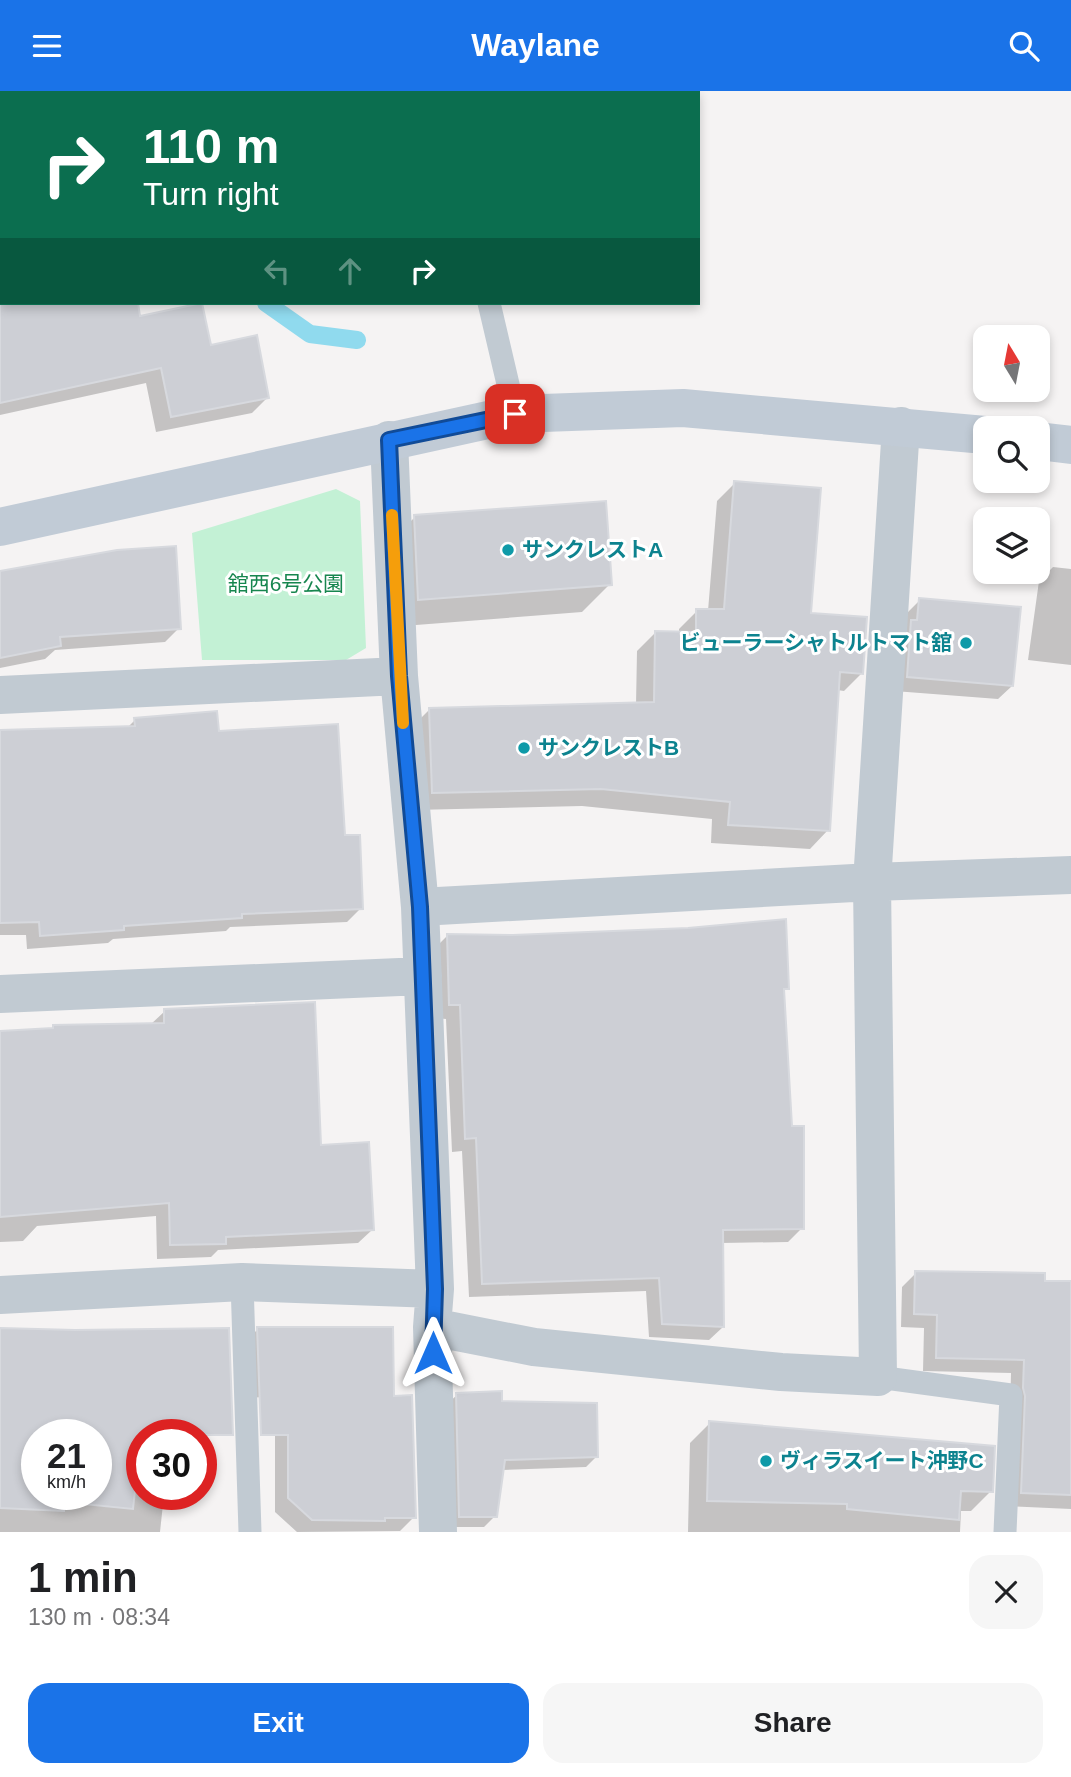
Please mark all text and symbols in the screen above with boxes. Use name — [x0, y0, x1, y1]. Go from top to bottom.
icon: menu — [28, 27, 66, 65]
text: Waylane — [471, 27, 600, 63]
icon: search — [1005, 27, 1043, 65]
icon: right — [28, 119, 119, 210]
text: 110 m — [143, 119, 279, 173]
text: Turn right — [143, 176, 279, 212]
icon: left — [258, 252, 296, 290]
icon: ahead — [331, 252, 369, 290]
icon: right — [404, 252, 442, 290]
north arrow — [973, 325, 1050, 403]
map controls — [973, 325, 1050, 584]
pin — [485, 384, 545, 444]
icon: arrive — [496, 395, 534, 433]
button: search — [973, 416, 1050, 493]
button: layers — [973, 507, 1050, 584]
place label: サンクレストA — [522, 538, 663, 561]
marker: サンクレストA — [500, 542, 516, 558]
park label: 舘西6号公園 — [228, 572, 344, 595]
place label: ビューラーシャトルトマト舘 — [679, 631, 952, 654]
marker: ビューラーシャトルトマト舘 — [958, 635, 974, 651]
place label: サンクレストB — [538, 736, 679, 759]
marker: サンクレストB — [516, 740, 532, 756]
position arrow — [396, 1316, 470, 1390]
speed limit sign: 30 — [126, 1419, 217, 1510]
text: 21 — [47, 1436, 86, 1475]
place label: ヴィラスイート沖野C — [780, 1449, 984, 1472]
marker: ヴィラスイート沖野C — [758, 1453, 774, 1469]
text: km/h — [47, 1472, 86, 1492]
text: 1 min — [28, 1554, 138, 1601]
button: close — [969, 1555, 1043, 1629]
text: 130 m · 08:34 — [28, 1604, 170, 1630]
button: Exit — [28, 1683, 529, 1763]
button: Share — [543, 1683, 1043, 1763]

